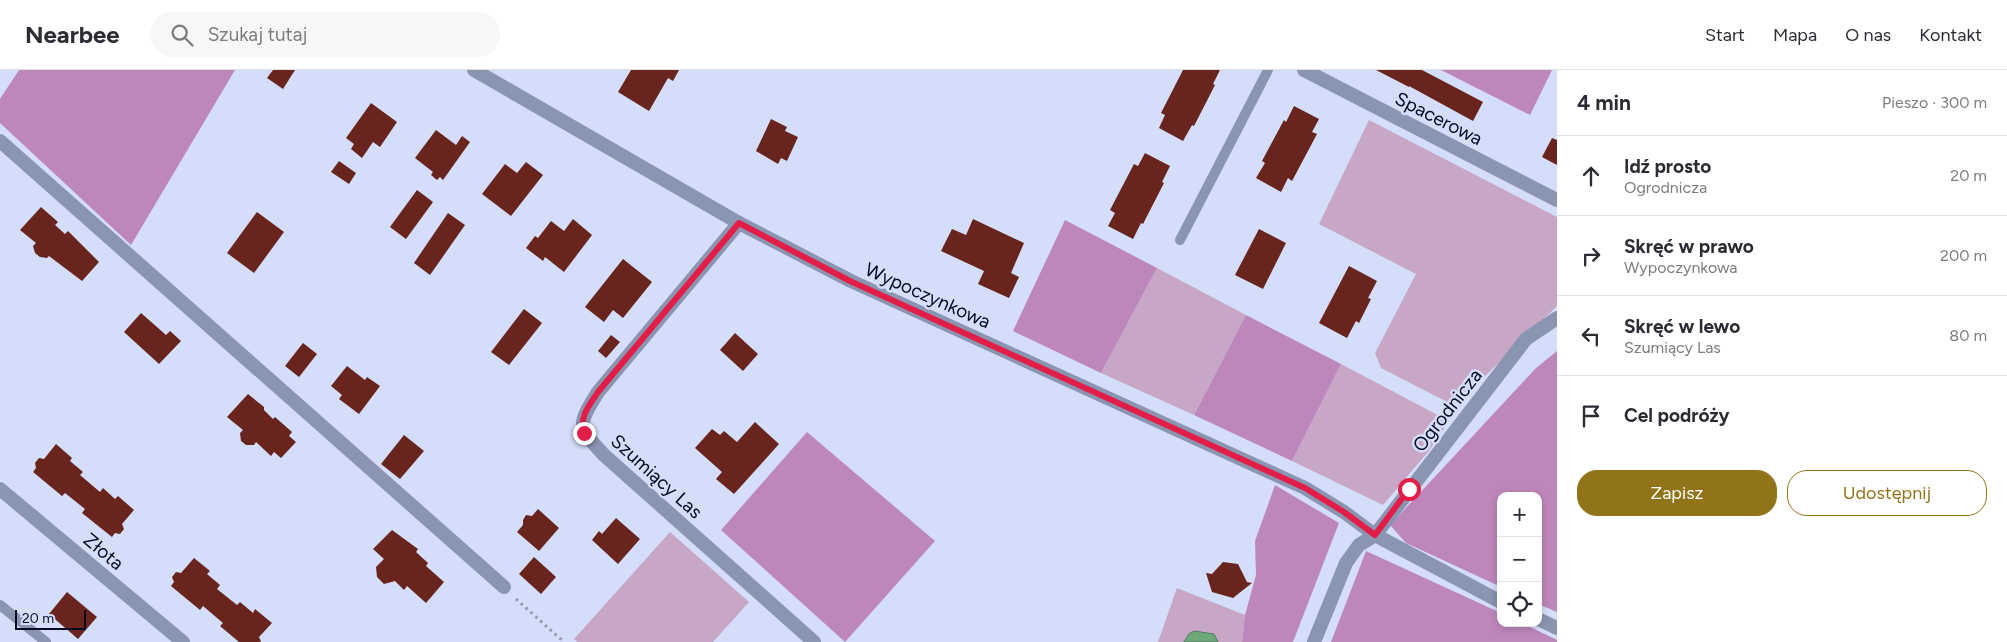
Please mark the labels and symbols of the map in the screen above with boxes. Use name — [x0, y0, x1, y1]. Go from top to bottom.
street label: Spacerowa — [1391, 87, 1486, 150]
street label: Wypoczynkowa — [862, 258, 994, 333]
street label: Ogrodnicza — [1408, 364, 1487, 456]
route end — [573, 422, 596, 445]
street label: Szumiący Las — [606, 429, 707, 523]
route start — [1398, 478, 1421, 501]
street label: Złota — [79, 528, 128, 575]
scale bar — [15, 607, 86, 630]

